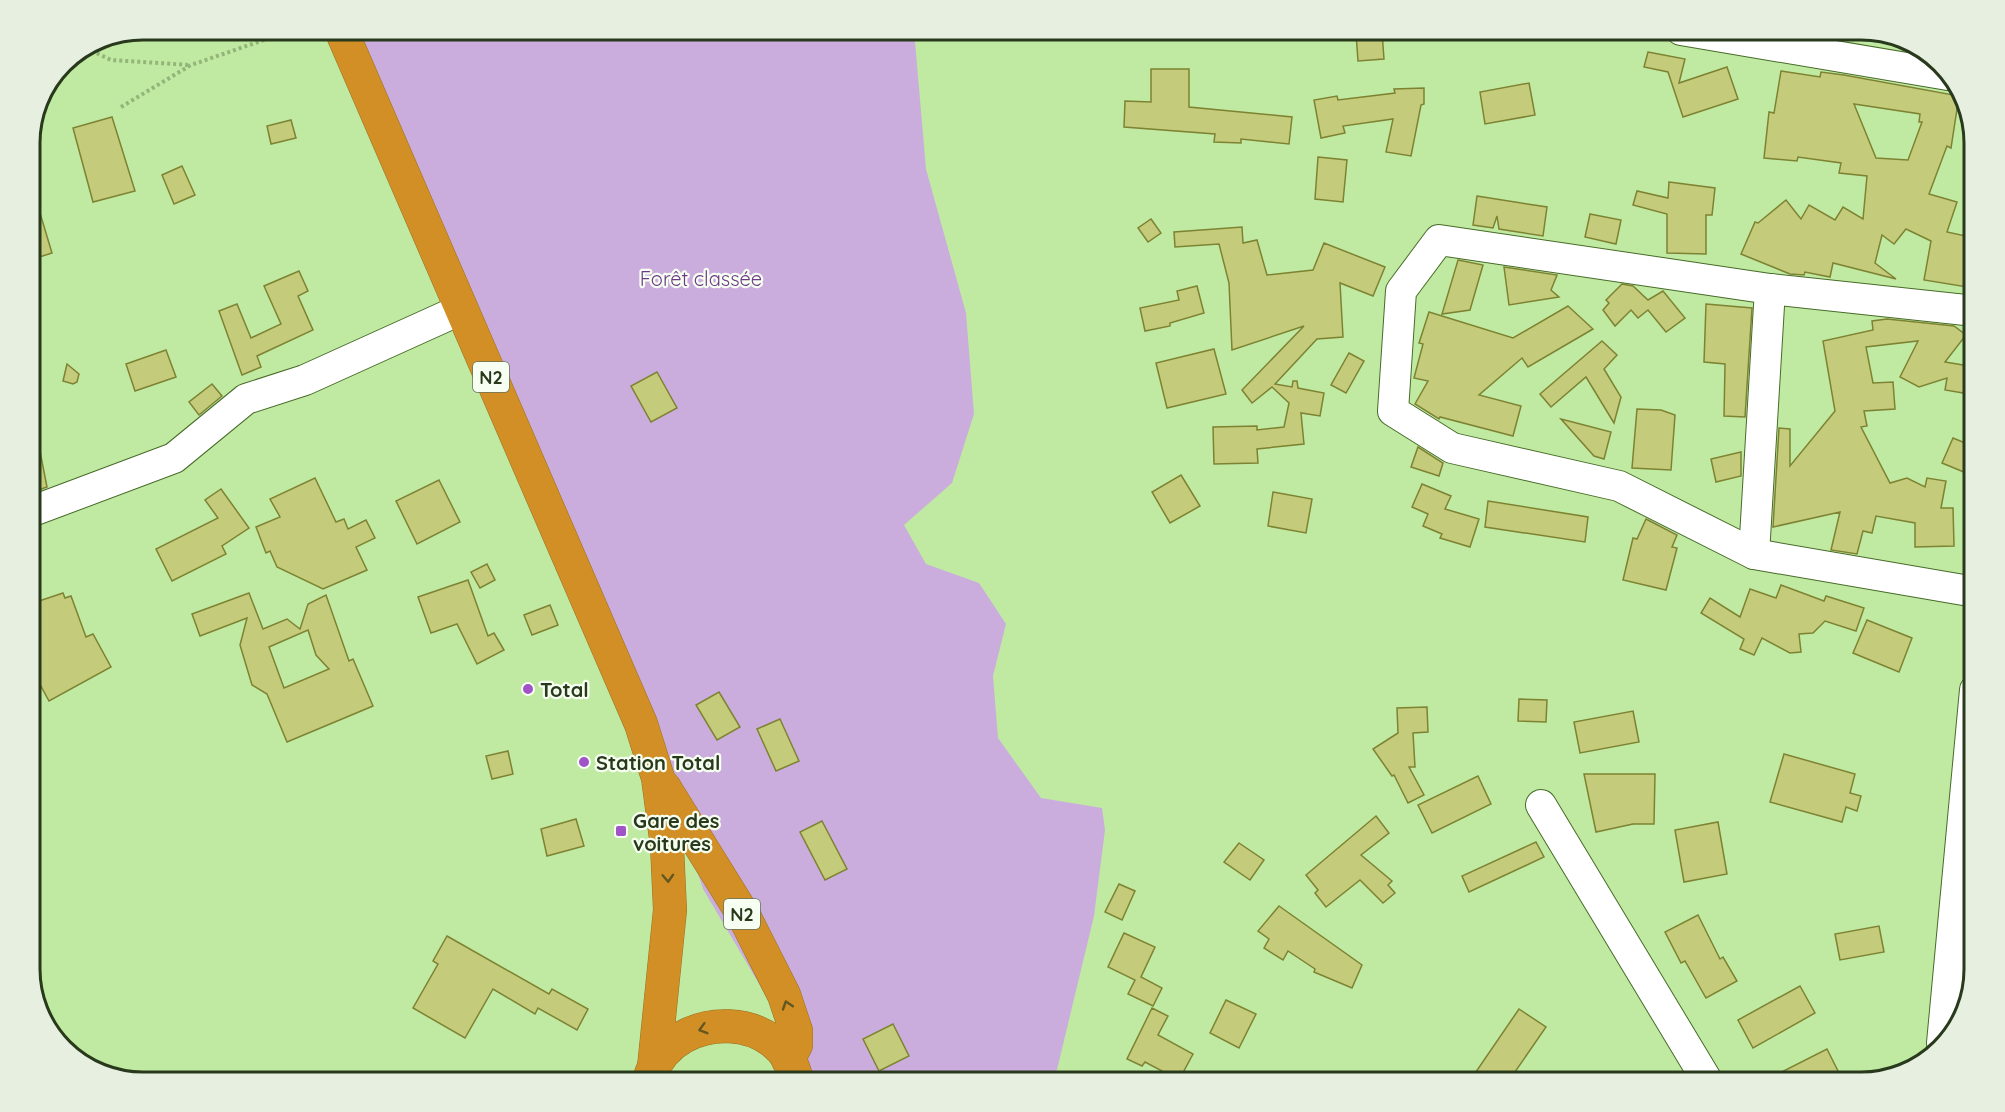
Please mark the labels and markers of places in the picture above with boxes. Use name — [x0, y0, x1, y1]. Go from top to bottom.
place label: Total — [540, 677, 589, 702]
marker: Total — [521, 682, 535, 696]
place label: Station Total — [596, 750, 720, 775]
marker: Station Total — [577, 755, 591, 769]
place label: Gare des voitures — [633, 808, 719, 856]
marker: Gare des voitures — [614, 824, 628, 838]

